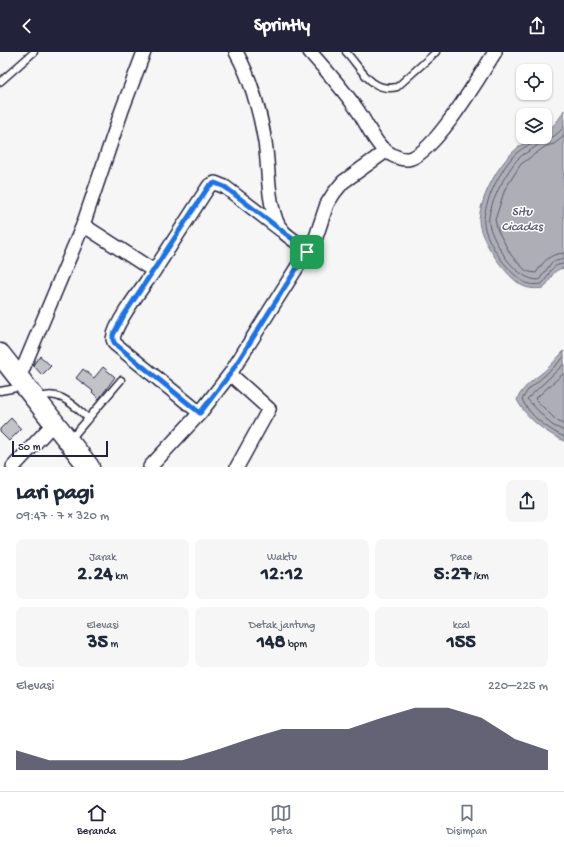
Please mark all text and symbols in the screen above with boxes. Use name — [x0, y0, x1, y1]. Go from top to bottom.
icon: back — [16, 15, 38, 37]
icon: share — [526, 15, 548, 37]
text: Sprintly — [254, 16, 310, 37]
map controls — [516, 64, 552, 144]
button: locate — [516, 64, 552, 100]
button: layers — [516, 108, 552, 144]
water label: Situ Cicadas — [501, 205, 544, 235]
pin — [290, 235, 324, 269]
icon: arrive — [296, 241, 318, 263]
scale bar — [12, 439, 108, 458]
text: 50 m — [18, 442, 40, 454]
button: share — [506, 480, 548, 522]
text: Lari pagi — [16, 481, 94, 507]
text: 09:47 · 7 × 320 m — [16, 509, 109, 524]
text: Jarak — [89, 552, 116, 564]
text: Waktu — [267, 552, 297, 564]
text: Pace — [451, 552, 472, 564]
text: 2.24 — [77, 564, 113, 587]
text: 12:12 — [261, 564, 303, 587]
text: 5:27 — [434, 564, 471, 587]
text: km — [113, 571, 128, 583]
text: /km — [471, 571, 489, 583]
text: Elevasi — [86, 620, 119, 632]
text: Detak jantung — [249, 620, 315, 632]
text: kcal — [453, 620, 470, 632]
text: 35 — [87, 632, 108, 655]
text: 148 — [257, 632, 285, 655]
text: 155 — [447, 632, 476, 655]
text: m — [108, 639, 118, 651]
text: bpm — [285, 639, 307, 651]
text: Elevasi — [16, 679, 54, 694]
text: 220–225 m — [488, 679, 548, 694]
tab: Beranda — [77, 802, 116, 838]
tab: Peta — [270, 802, 292, 838]
tab: Disimpan — [446, 802, 487, 838]

